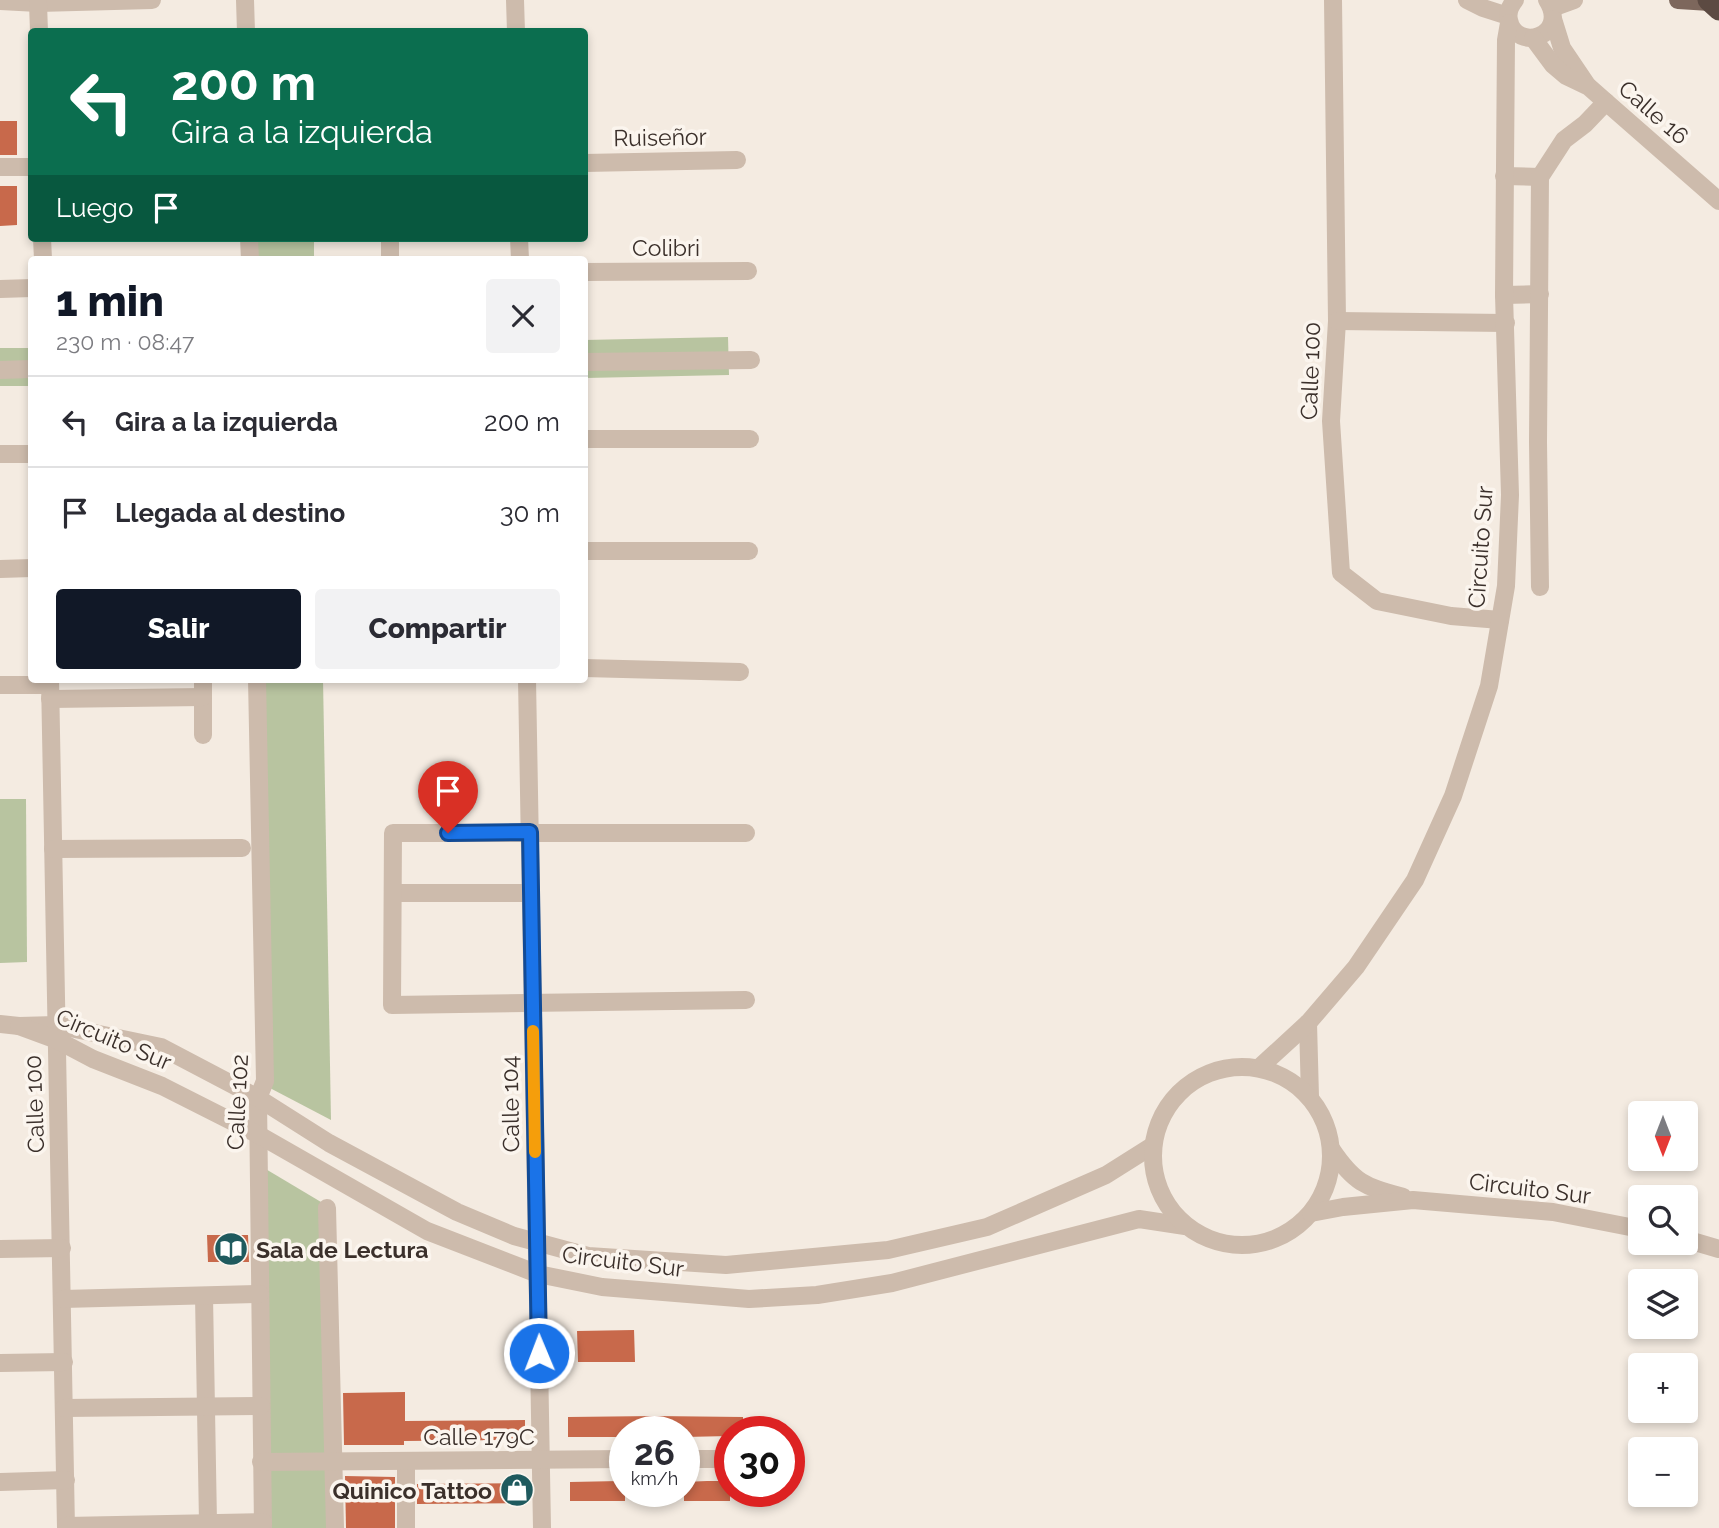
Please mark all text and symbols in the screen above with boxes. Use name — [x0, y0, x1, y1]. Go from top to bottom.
text: 200 m — [171, 54, 316, 111]
icon: left — [56, 56, 147, 147]
street label: Calle 16 — [1613, 74, 1695, 150]
text: Gira a la izquierda — [171, 113, 433, 150]
street label: Ruiseñor — [613, 123, 707, 151]
icon: arrive — [147, 189, 185, 227]
text: Luego — [56, 193, 133, 223]
street label: Colibri — [632, 234, 700, 261]
text: 1 min — [56, 277, 164, 326]
button: close — [486, 279, 560, 353]
street label: Calle 100 — [1295, 321, 1325, 421]
text: 230 m · 08:47 — [56, 328, 194, 355]
icon: left — [56, 403, 94, 441]
text: Gira a la izquierda — [115, 407, 338, 437]
text: 200 m — [484, 407, 560, 437]
street label: Circuito Sur — [1462, 485, 1498, 609]
icon: arrive — [56, 494, 94, 532]
text: Llegada al destino — [115, 498, 345, 528]
text: 30 m — [500, 498, 560, 528]
button: Salir — [56, 589, 301, 669]
button: Compartir — [315, 589, 560, 669]
pin — [418, 761, 478, 833]
icon: arrive — [429, 772, 467, 810]
street label: Circuito Sur — [52, 1003, 176, 1075]
street label: Calle 102 — [221, 1053, 253, 1151]
street label: Calle 100 — [19, 1054, 49, 1154]
street label: Calle 104 — [496, 1055, 524, 1153]
north arrow — [1628, 1101, 1698, 1171]
map controls — [1628, 1101, 1698, 1507]
street label: Circuito Sur — [1468, 1167, 1592, 1209]
button: search — [1628, 1185, 1698, 1255]
library icon: Sala de Lectura — [212, 1230, 250, 1268]
place label: Sala de Lectura — [256, 1236, 429, 1263]
street label: Circuito Sur — [561, 1240, 685, 1282]
button: layers — [1628, 1269, 1698, 1339]
position arrow — [502, 1316, 576, 1390]
button: + — [1628, 1353, 1698, 1423]
speed limit sign: 30 — [714, 1416, 805, 1507]
street label: Calle 179C — [423, 1423, 535, 1450]
text: 26 — [634, 1432, 675, 1473]
button: − — [1628, 1437, 1698, 1507]
text: km/h — [631, 1468, 678, 1489]
shop icon: Quinico Tattoo — [498, 1471, 536, 1509]
place label: Quinico Tattoo — [332, 1477, 492, 1504]

